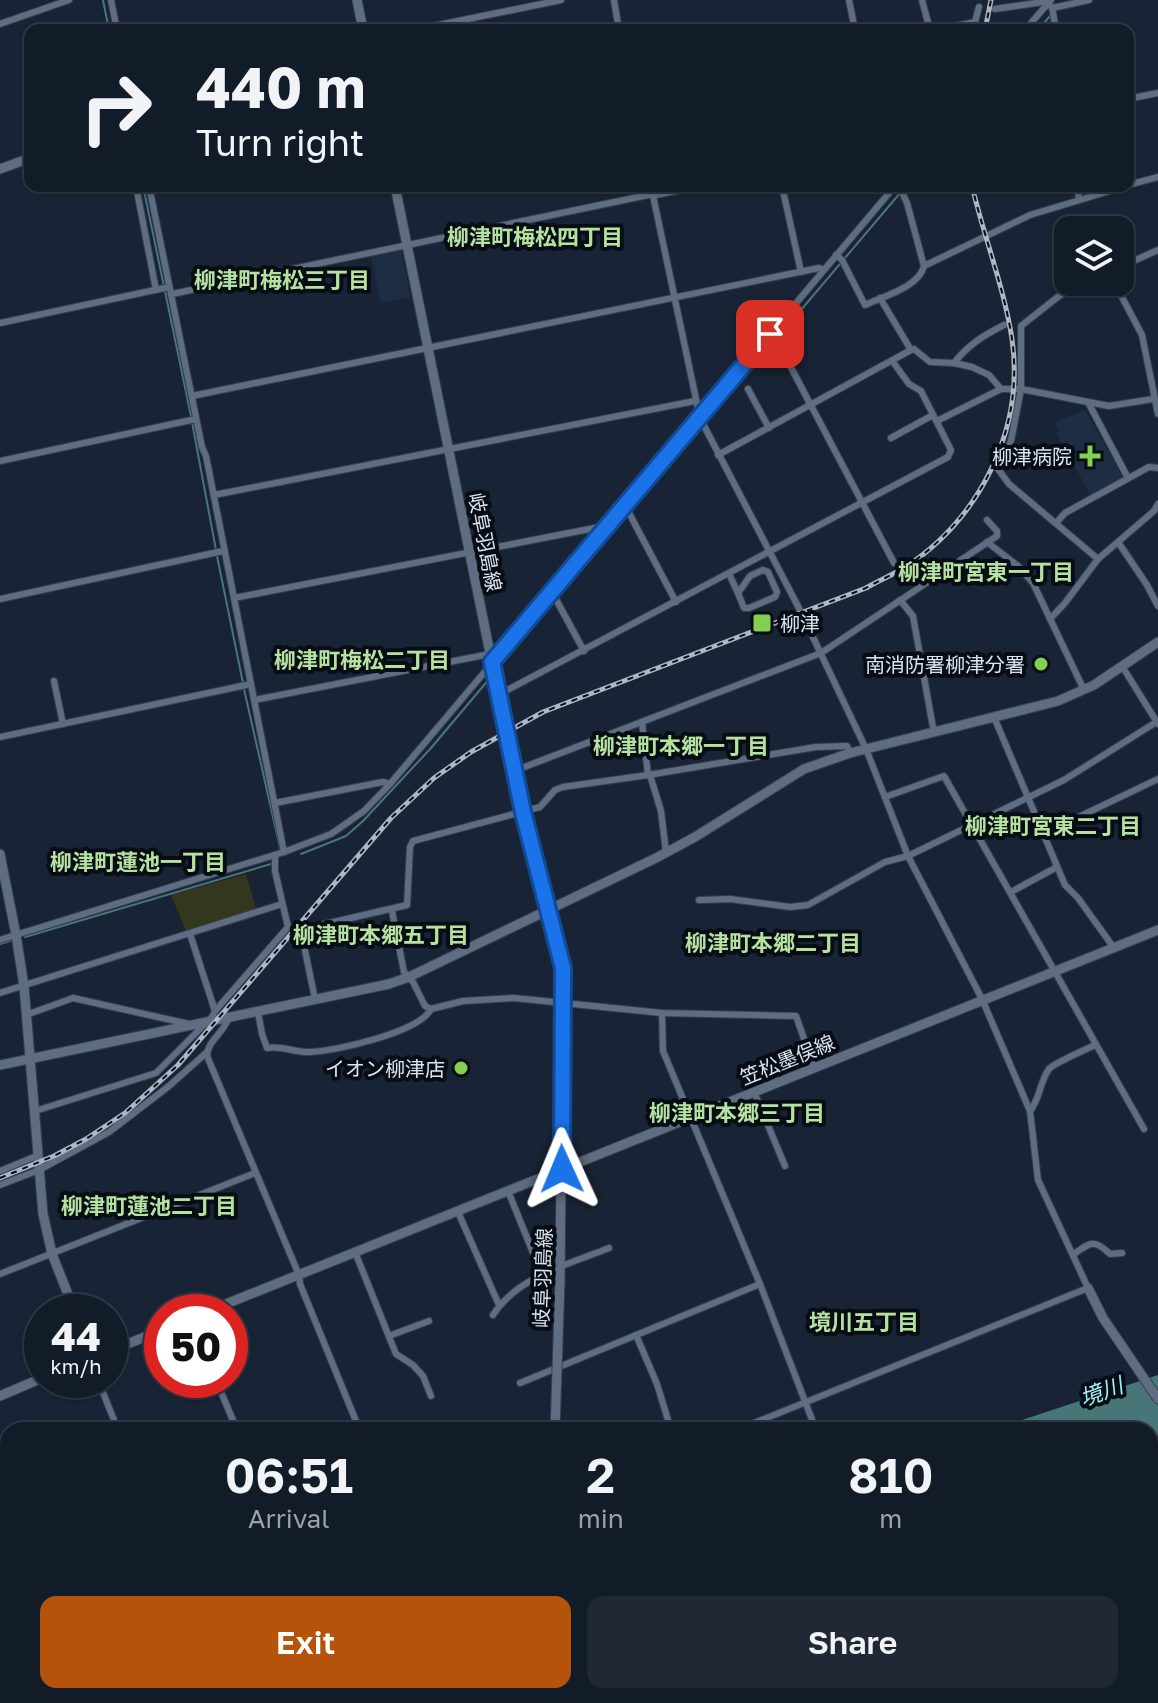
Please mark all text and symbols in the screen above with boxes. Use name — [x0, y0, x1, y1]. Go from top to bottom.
text: 440 m — [196, 53, 365, 120]
icon: right — [64, 56, 168, 160]
text: Turn right — [196, 121, 364, 164]
map controls — [1054, 216, 1134, 296]
button: layers — [1054, 216, 1134, 296]
district label: 柳津町梅松四丁目 — [447, 223, 623, 250]
district label: 柳津町梅松三丁目 — [194, 266, 370, 293]
pin — [736, 300, 804, 368]
icon: arrive — [748, 312, 792, 356]
place label: 柳津病院 — [992, 444, 1072, 468]
marker: 柳津病院 — [1079, 445, 1101, 467]
street label: 岐阜羽島線 — [465, 491, 507, 593]
district label: 柳津町宮東一丁目 — [898, 558, 1074, 585]
place label: 柳津 — [780, 611, 820, 635]
marker: 柳津 — [751, 612, 773, 634]
district label: 柳津町梅松二丁目 — [274, 646, 450, 673]
place label: 南消防署柳津分署 — [865, 652, 1025, 676]
marker: 南消防署柳津分署 — [1032, 655, 1050, 673]
district label: 柳津町本郷一丁目 — [593, 732, 769, 759]
district label: 柳津町宮東二丁目 — [965, 812, 1141, 839]
district label: 柳津町蓮池一丁目 — [50, 848, 226, 875]
district label: 柳津町本郷五丁目 — [293, 921, 469, 948]
district label: 柳津町本郷二丁目 — [685, 929, 861, 956]
street label: 笠松墨俣線 — [736, 1029, 838, 1089]
place label: イオン柳津店 — [325, 1056, 445, 1080]
marker: イオン柳津店 — [452, 1059, 470, 1077]
district label: 柳津町本郷三丁目 — [649, 1099, 825, 1126]
position arrow — [520, 1127, 604, 1211]
district label: 柳津町蓮池二丁目 — [61, 1192, 237, 1219]
street label: 岐阜羽島線 — [528, 1228, 556, 1328]
speed limit sign: 50 — [144, 1294, 248, 1398]
district label: 境川五丁目 — [809, 1308, 919, 1335]
text: 44 — [51, 1312, 101, 1360]
text: km/h — [51, 1354, 101, 1378]
water label: 境川 — [1076, 1370, 1128, 1411]
text: 06:51 — [225, 1446, 353, 1504]
text: 2 — [586, 1446, 615, 1504]
text: 810 — [848, 1446, 933, 1504]
text: Arrival — [248, 1503, 330, 1534]
text: min — [578, 1503, 624, 1534]
text: m — [879, 1503, 902, 1534]
button: Exit — [40, 1596, 571, 1688]
button: Share — [587, 1596, 1118, 1688]

